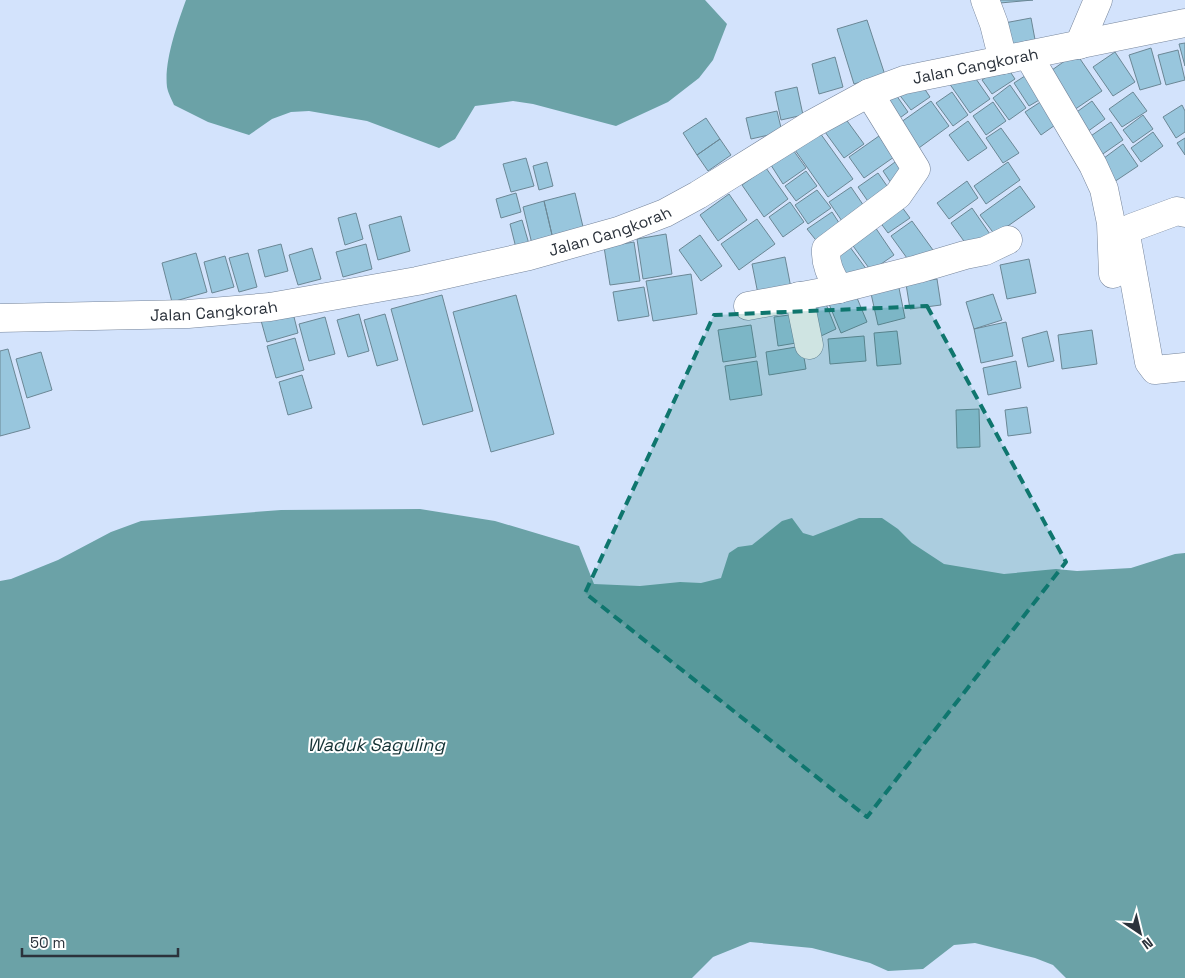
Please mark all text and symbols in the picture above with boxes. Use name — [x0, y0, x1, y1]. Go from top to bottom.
street label: Jalan Cangkorah — [911, 43, 1040, 89]
street label: Jalan Cangkorah — [546, 201, 675, 261]
street label: Jalan Cangkorah — [150, 295, 279, 325]
water label: Waduk Saguling — [307, 733, 446, 756]
north arrow — [1115, 908, 1165, 958]
scale bar — [22, 926, 179, 958]
text: 50 m — [30, 933, 65, 952]
text: N — [1138, 934, 1156, 954]

